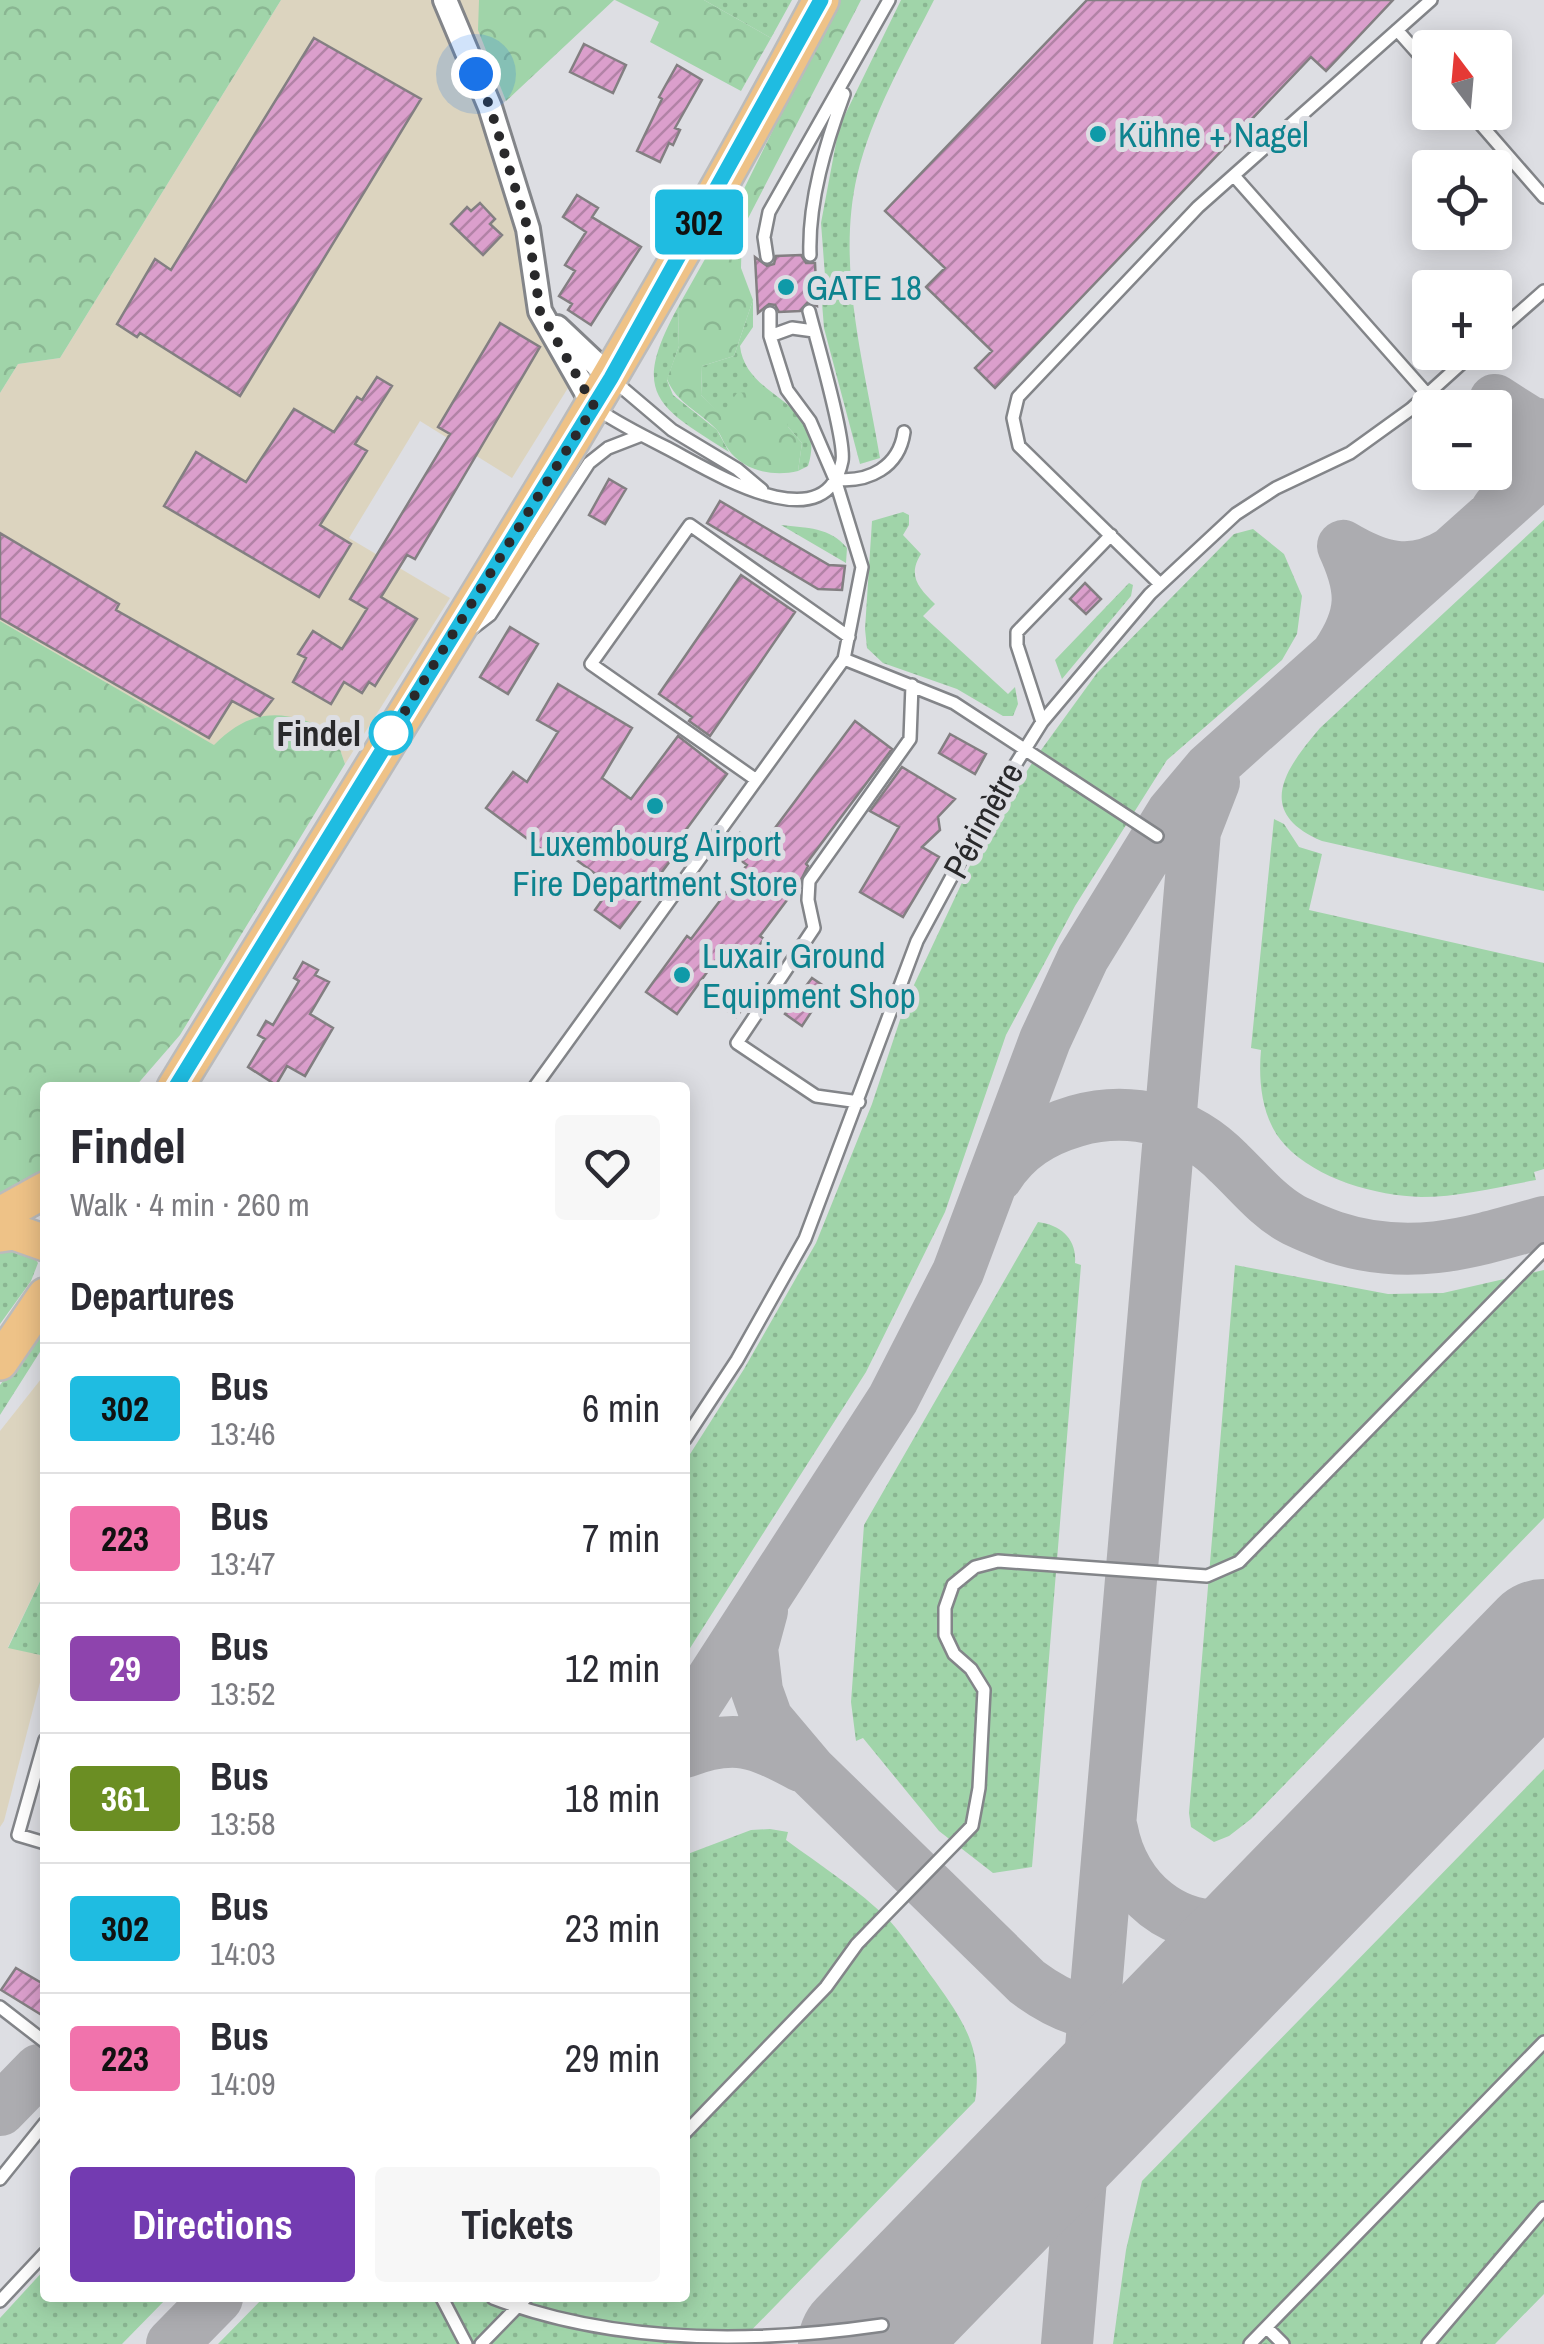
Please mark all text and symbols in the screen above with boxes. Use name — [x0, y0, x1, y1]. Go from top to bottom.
north arrow — [1412, 30, 1512, 130]
map controls — [1412, 30, 1512, 490]
your location — [451, 49, 501, 99]
place label: Kühne + Nagel — [1118, 111, 1309, 158]
marker: Kühne + Nagel — [1087, 123, 1109, 145]
button: locate — [1412, 150, 1512, 250]
line badge: 302 — [642, 190, 756, 254]
text: 302 — [675, 199, 723, 246]
place label: GATE 18 — [806, 264, 922, 311]
button: + — [1412, 270, 1512, 370]
marker: GATE 18 — [775, 276, 797, 298]
button: − — [1412, 390, 1512, 490]
place label: Findel — [276, 710, 361, 757]
marker: Findel — [370, 712, 412, 754]
street label: Périmètre — [932, 753, 1034, 887]
marker: Luxembourg Airport Fire Department Store — [644, 795, 666, 817]
place label: Luxembourg Airport Fire Department Store — [512, 820, 798, 907]
place label: Luxair Ground Equipment Shop — [702, 932, 916, 1019]
marker: Luxair Ground Equipment Shop — [671, 964, 693, 986]
text: Findel — [70, 1113, 186, 1178]
button: heart — [555, 1115, 660, 1220]
text: Walk · 4 min · 260 m — [70, 1183, 310, 1226]
text: Departures — [70, 1271, 235, 1322]
text: Bus — [210, 1361, 269, 1412]
text: 6 min — [582, 1383, 660, 1434]
text: 302 — [101, 1385, 149, 1432]
text: 13:46 — [210, 1412, 276, 1455]
text: Bus — [210, 1491, 269, 1542]
text: 7 min — [582, 1513, 660, 1564]
text: 223 — [101, 1515, 149, 1562]
text: 13:47 — [210, 1542, 276, 1585]
text: Bus — [210, 1621, 269, 1672]
text: 12 min — [565, 1643, 660, 1694]
text: 29 — [109, 1645, 141, 1692]
text: 13:52 — [210, 1672, 276, 1715]
text: Bus — [210, 1751, 269, 1802]
text: 18 min — [565, 1773, 660, 1824]
text: 361 — [101, 1775, 149, 1822]
text: 13:58 — [210, 1802, 276, 1845]
text: Bus — [210, 1881, 269, 1932]
text: 23 min — [565, 1903, 660, 1954]
text: 302 — [101, 1905, 149, 1952]
text: 14:03 — [210, 1932, 276, 1975]
text: Bus — [210, 2011, 269, 2062]
text: 29 min — [565, 2033, 660, 2084]
text: 223 — [101, 2035, 149, 2082]
text: 14:09 — [210, 2062, 276, 2105]
button: Directions — [70, 2167, 355, 2282]
button: Tickets — [375, 2167, 660, 2282]

